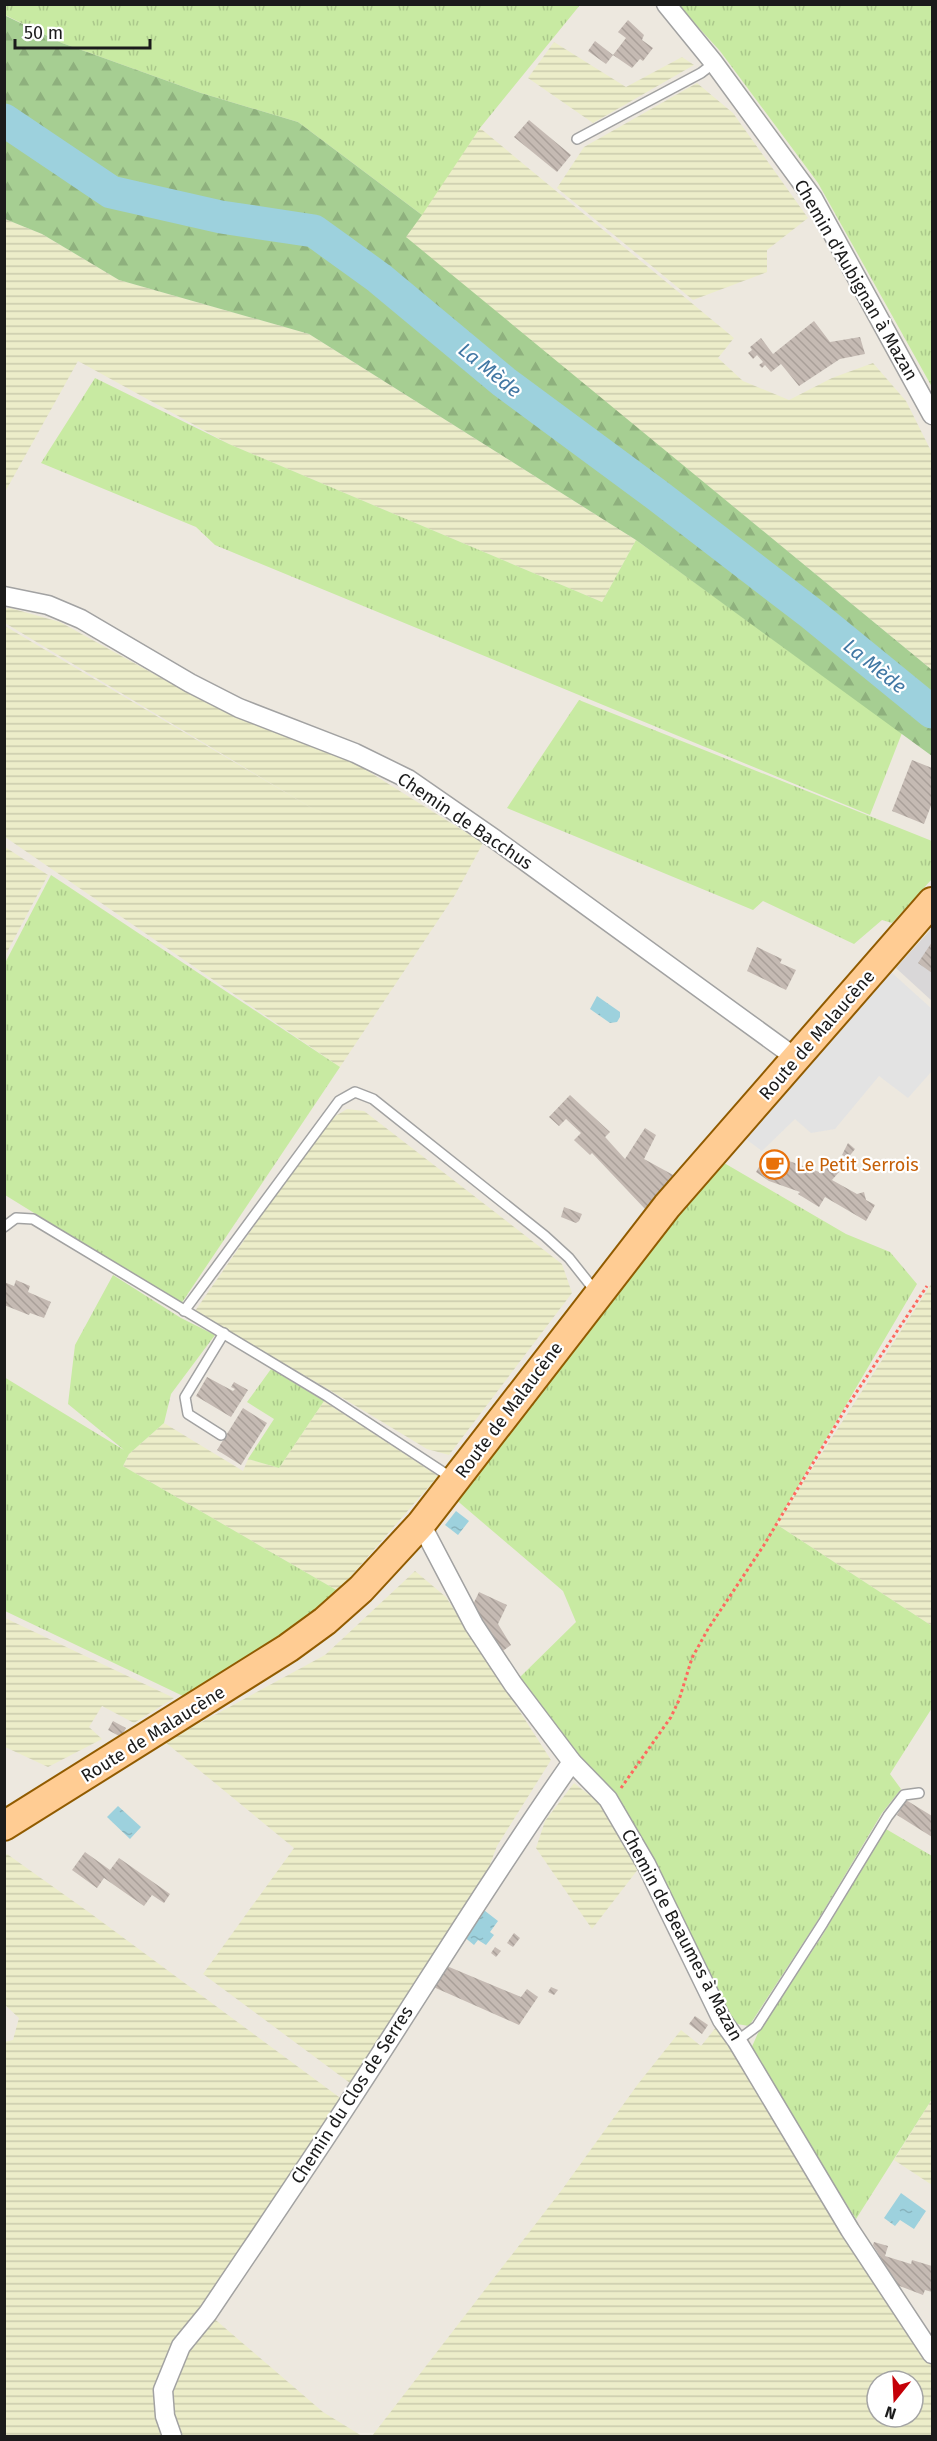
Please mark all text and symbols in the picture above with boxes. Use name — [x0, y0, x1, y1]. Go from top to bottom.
scale bar — [15, 12, 150, 50]
text: 50 m — [24, 22, 63, 44]
street label: Chemin d'Aubignan à Mazan — [789, 176, 923, 384]
water label: La Mède — [454, 337, 526, 403]
water label: La Mède — [839, 633, 911, 699]
street label: Chemin de Bacchus — [393, 768, 537, 874]
street label: Route de Malaucène — [754, 965, 880, 1105]
cafe icon: Le Petit Serrois — [759, 1149, 791, 1181]
place label: Le Petit Serrois — [796, 1154, 919, 1176]
street label: Route de Malaucène — [450, 1337, 568, 1483]
street label: Route de Malaucène — [77, 1681, 229, 1787]
street label: Chemin de Beaumes à Mazan — [617, 1825, 747, 2045]
street label: Chemin du Clos de Serres — [286, 2002, 418, 2188]
north arrow — [865, 2369, 925, 2429]
text: N — [883, 2402, 898, 2423]

